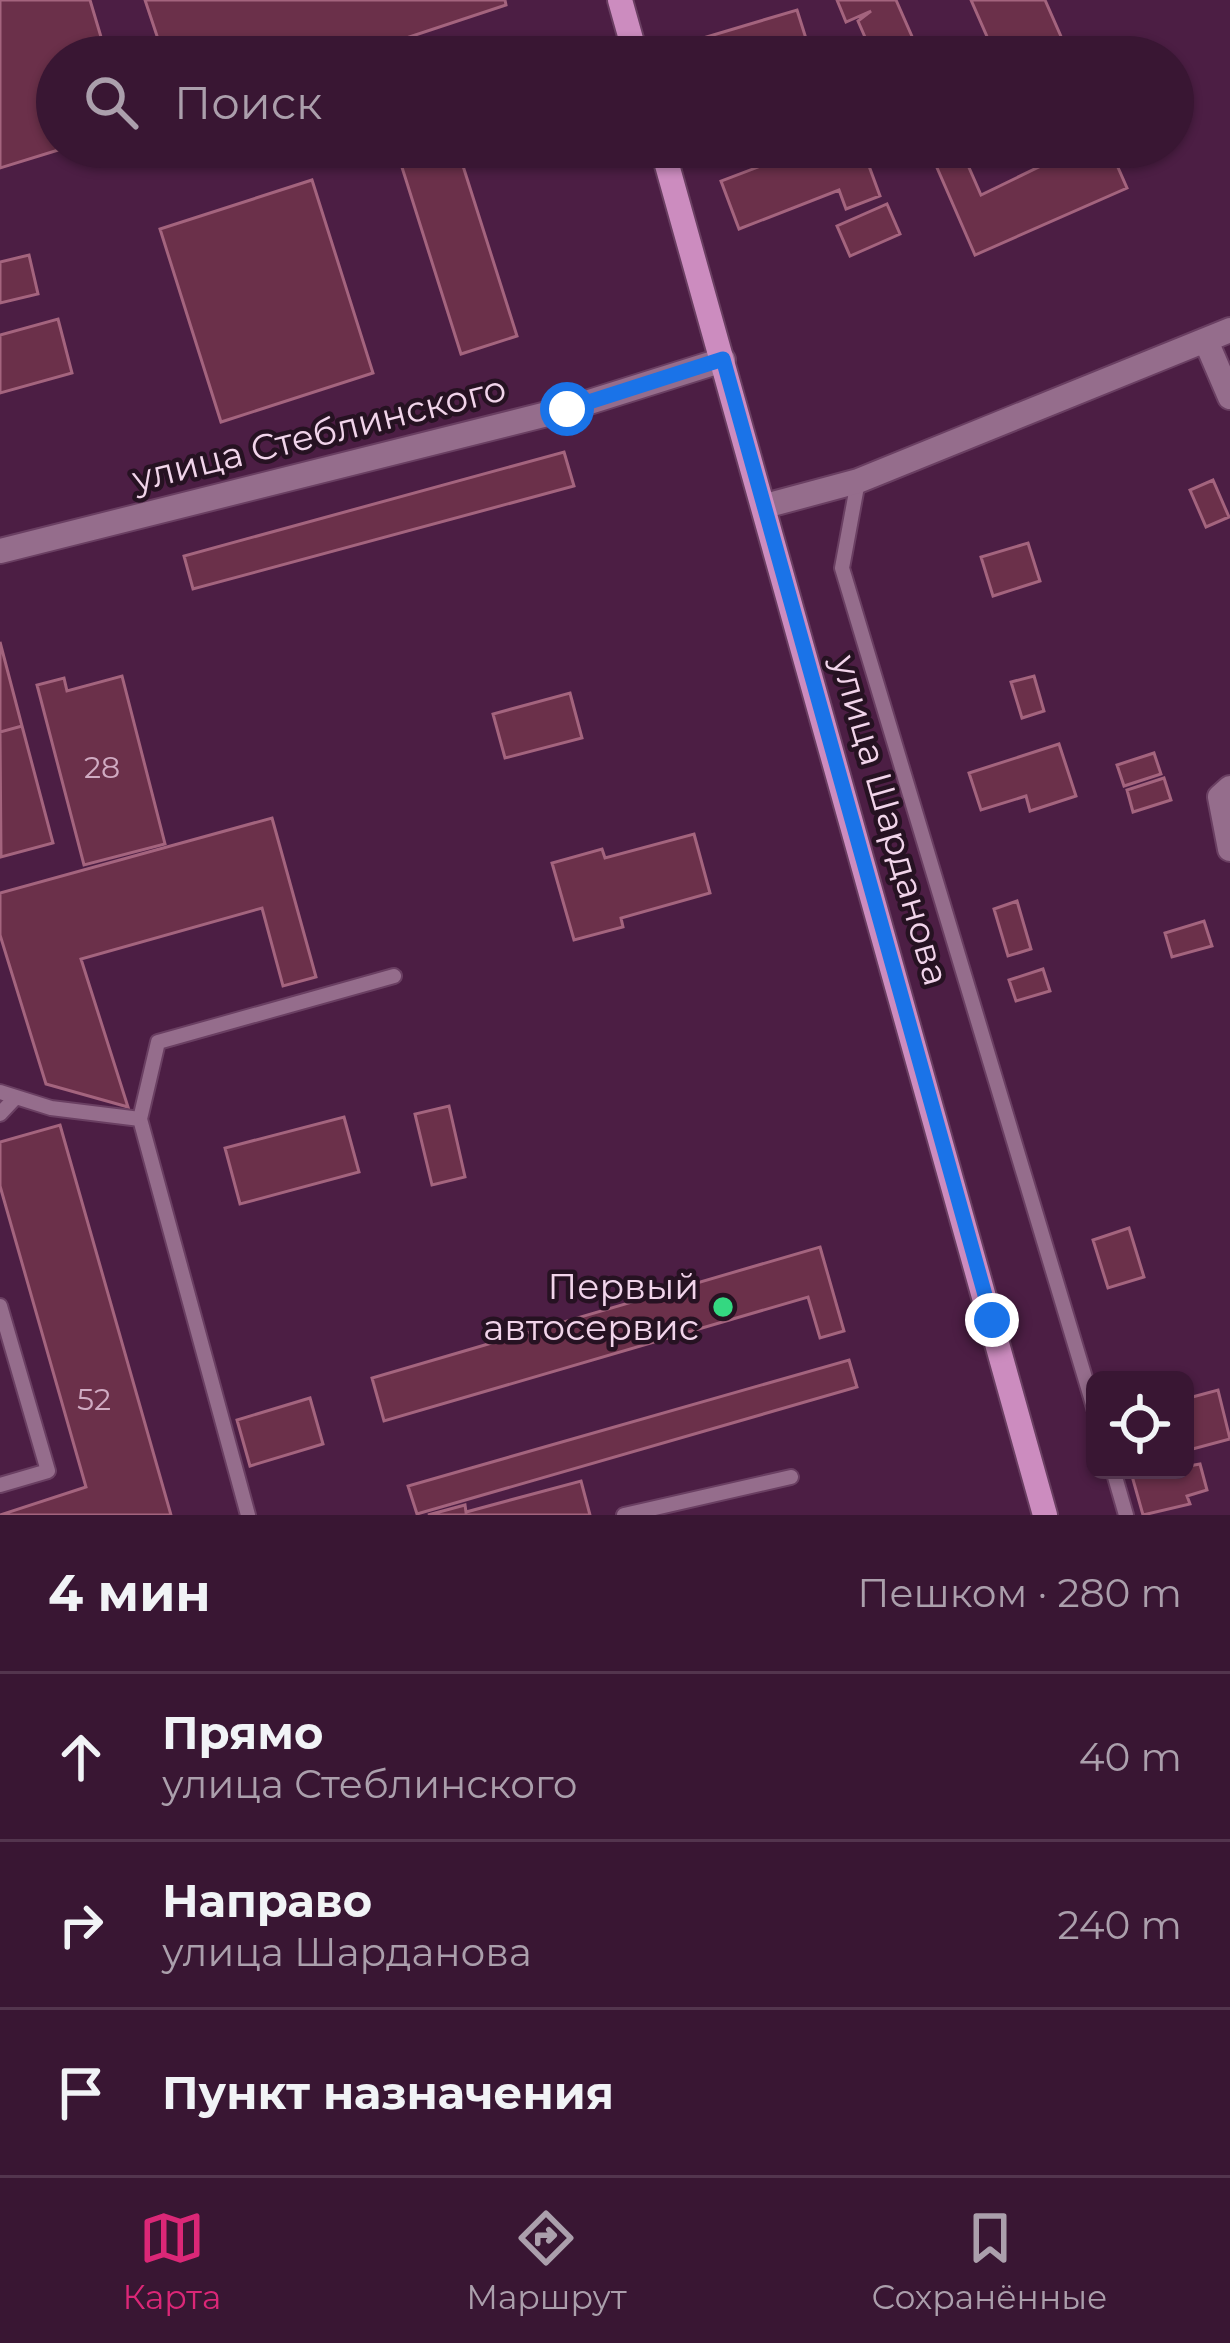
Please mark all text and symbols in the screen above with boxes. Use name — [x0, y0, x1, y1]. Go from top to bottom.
search box — [36, 36, 1194, 168]
icon: search — [78, 69, 144, 135]
text: Поиск — [174, 75, 322, 130]
street label: улица Стеблинского — [127, 365, 510, 501]
route start — [540, 382, 594, 436]
street label: улица Шарданова — [823, 649, 959, 990]
house number: 28 — [84, 749, 120, 786]
place label: Первый автосервис — [483, 1264, 699, 1349]
route end — [965, 1293, 1019, 1347]
marker: Первый автосервис — [710, 1294, 736, 1320]
map controls — [1086, 1371, 1194, 1479]
button: locate — [1086, 1371, 1194, 1479]
house number: 52 — [77, 1381, 111, 1418]
text: 4 мин — [48, 1562, 211, 1624]
text: Пешком · 280 m — [857, 1569, 1182, 1617]
text: Прямо — [162, 1705, 323, 1760]
icon: ahead — [48, 1724, 114, 1790]
text: 40 m — [1079, 1733, 1182, 1781]
text: улица Стеблинского — [162, 1760, 577, 1808]
text: Направо — [162, 1873, 372, 1928]
icon: right — [48, 1892, 114, 1958]
text: 240 m — [1058, 1901, 1182, 1949]
text: улица Шарданова — [162, 1928, 532, 1976]
icon: arrive — [48, 2060, 114, 2126]
text: Пункт назначения — [162, 2065, 614, 2120]
tab: Карта — [122, 2205, 221, 2317]
tab: Маршрут — [466, 2205, 627, 2317]
tab: Сохранённые — [872, 2205, 1107, 2317]

